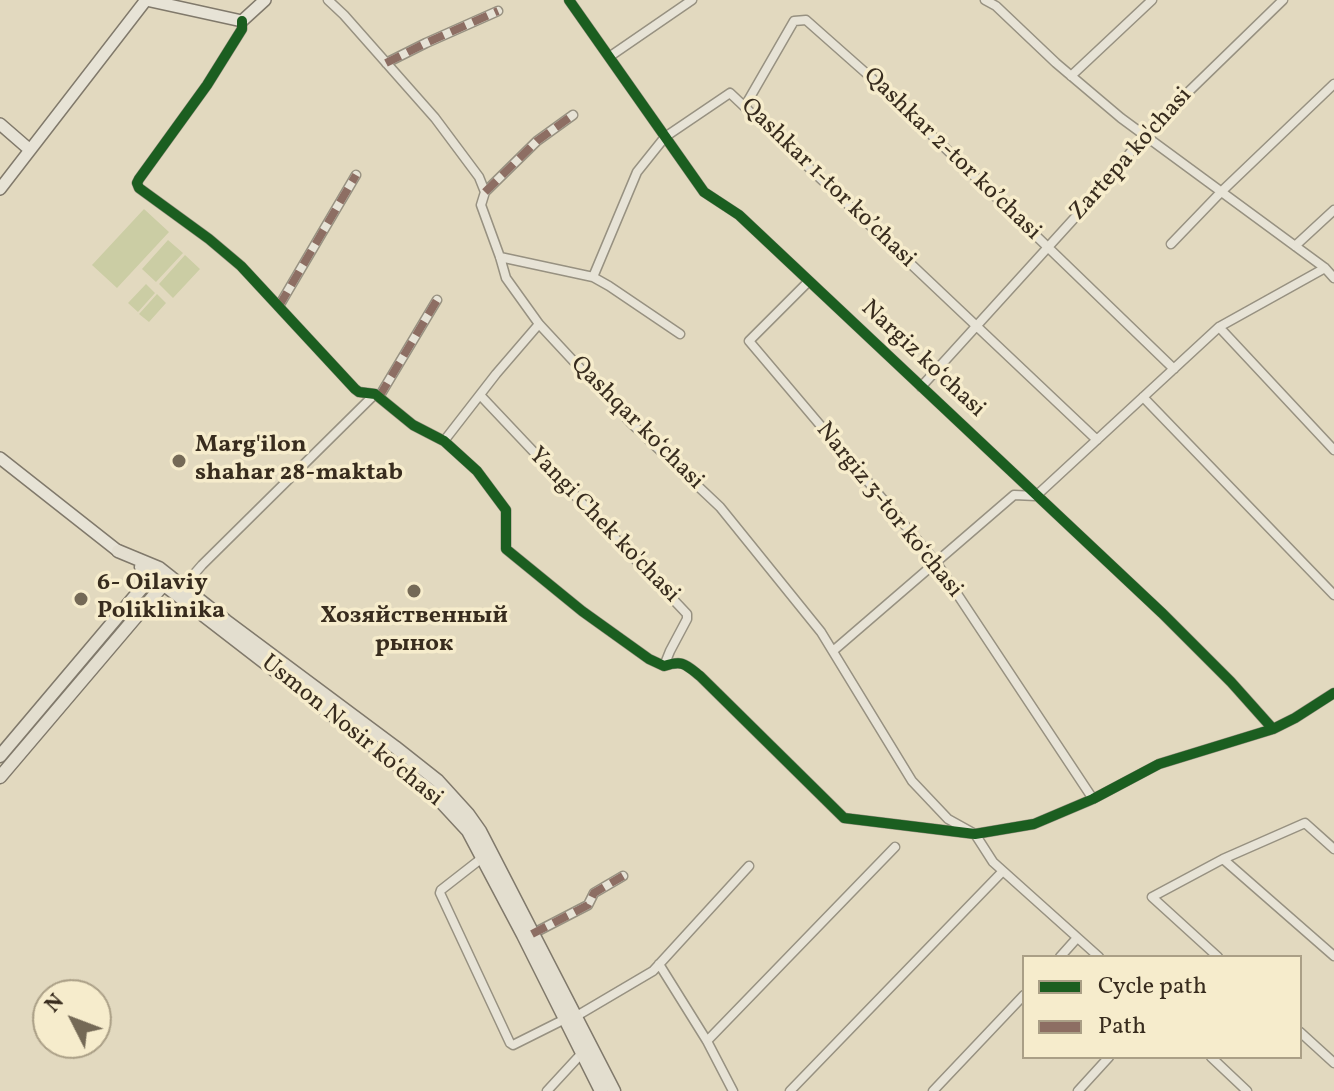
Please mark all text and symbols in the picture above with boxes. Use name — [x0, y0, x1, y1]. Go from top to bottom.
street label: Qashkar 2-tor koʼchasi — [856, 63, 1046, 247]
street label: Zartepa ko'chasi — [1065, 83, 1199, 227]
street label: Qashkar 1-tor koʼchasi — [734, 93, 920, 275]
street label: Nargiz koʻchasi — [854, 295, 990, 425]
street label: Qashqar koʻchasi — [563, 351, 709, 497]
street label: Nargiz 3-tor koʻchasi — [808, 417, 968, 605]
place label: Marg'ilon shahar 28-maktab — [195, 433, 403, 489]
street label: Yangi Chek ko'chasi — [521, 442, 685, 610]
marker: Marg'ilon shahar 28-maktab — [170, 452, 188, 470]
place label: 6- Oilaviy Poliklinika — [97, 571, 225, 627]
marker: Хозяйственный рынок — [405, 582, 423, 600]
marker: 6- Oilaviy Poliklinika — [72, 590, 90, 608]
place label: Хозяйственный рынок — [320, 604, 508, 660]
street label: Usmon Nosir ko‘chasi — [254, 650, 448, 814]
legend — [1022, 955, 1302, 1059]
text: Cycle path — [1098, 970, 1207, 1004]
north arrow — [32, 979, 112, 1059]
text: N — [38, 988, 72, 1020]
text: Path — [1098, 1010, 1146, 1044]

